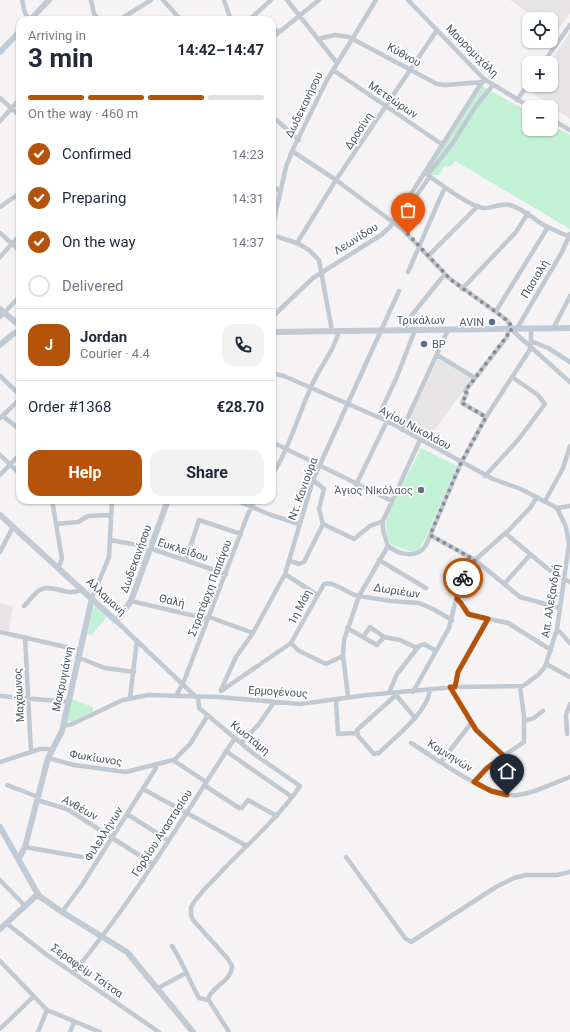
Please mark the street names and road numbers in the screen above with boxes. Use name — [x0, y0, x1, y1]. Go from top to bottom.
street label: Μαυρομιχάλη — [443, 22, 501, 80]
street label: Κύθνου — [385, 40, 423, 70]
street label: Δωδεκανήσου — [283, 70, 325, 140]
street label: Μετεώρων — [366, 79, 421, 122]
street label: Δροσίνη — [342, 110, 376, 152]
street label: Λεωνίδου — [332, 220, 380, 258]
street label: Πασιαλή — [519, 257, 551, 301]
street label: Τρικάλων — [397, 314, 446, 327]
street label: Αγίου Νικολάου — [377, 404, 453, 452]
street label: Ντ. Κανιούρα — [286, 455, 321, 522]
street label: Δωδεκανήσου — [118, 523, 154, 595]
street label: Ευκλείδου — [156, 536, 210, 564]
street label: Στρατάρχη Παπάγου — [186, 538, 234, 638]
street label: Απ. Αλεξανδρή — [539, 563, 563, 639]
street label: Αλλαμανή — [83, 575, 129, 619]
street label: Δωριέων — [373, 581, 422, 601]
street label: 1η Μάη — [286, 587, 314, 627]
street label: Θαλή — [158, 592, 186, 610]
street label: Μακρυγιάννη — [50, 645, 76, 713]
street label: Μαχάωνος — [11, 667, 27, 723]
street label: Ερμογένους — [248, 683, 308, 701]
street label: Κωστάμη — [228, 718, 272, 758]
street label: Κομνηνών — [425, 737, 475, 775]
street label: Φωκίωνος — [69, 747, 123, 769]
street label: Γορδίου Αναστασίου — [129, 787, 195, 879]
street label: Ανθέων — [60, 793, 101, 823]
street label: Φιλελλήνων — [82, 804, 126, 864]
street label: Σεραφείμ Τσίτσα — [49, 941, 126, 1001]

